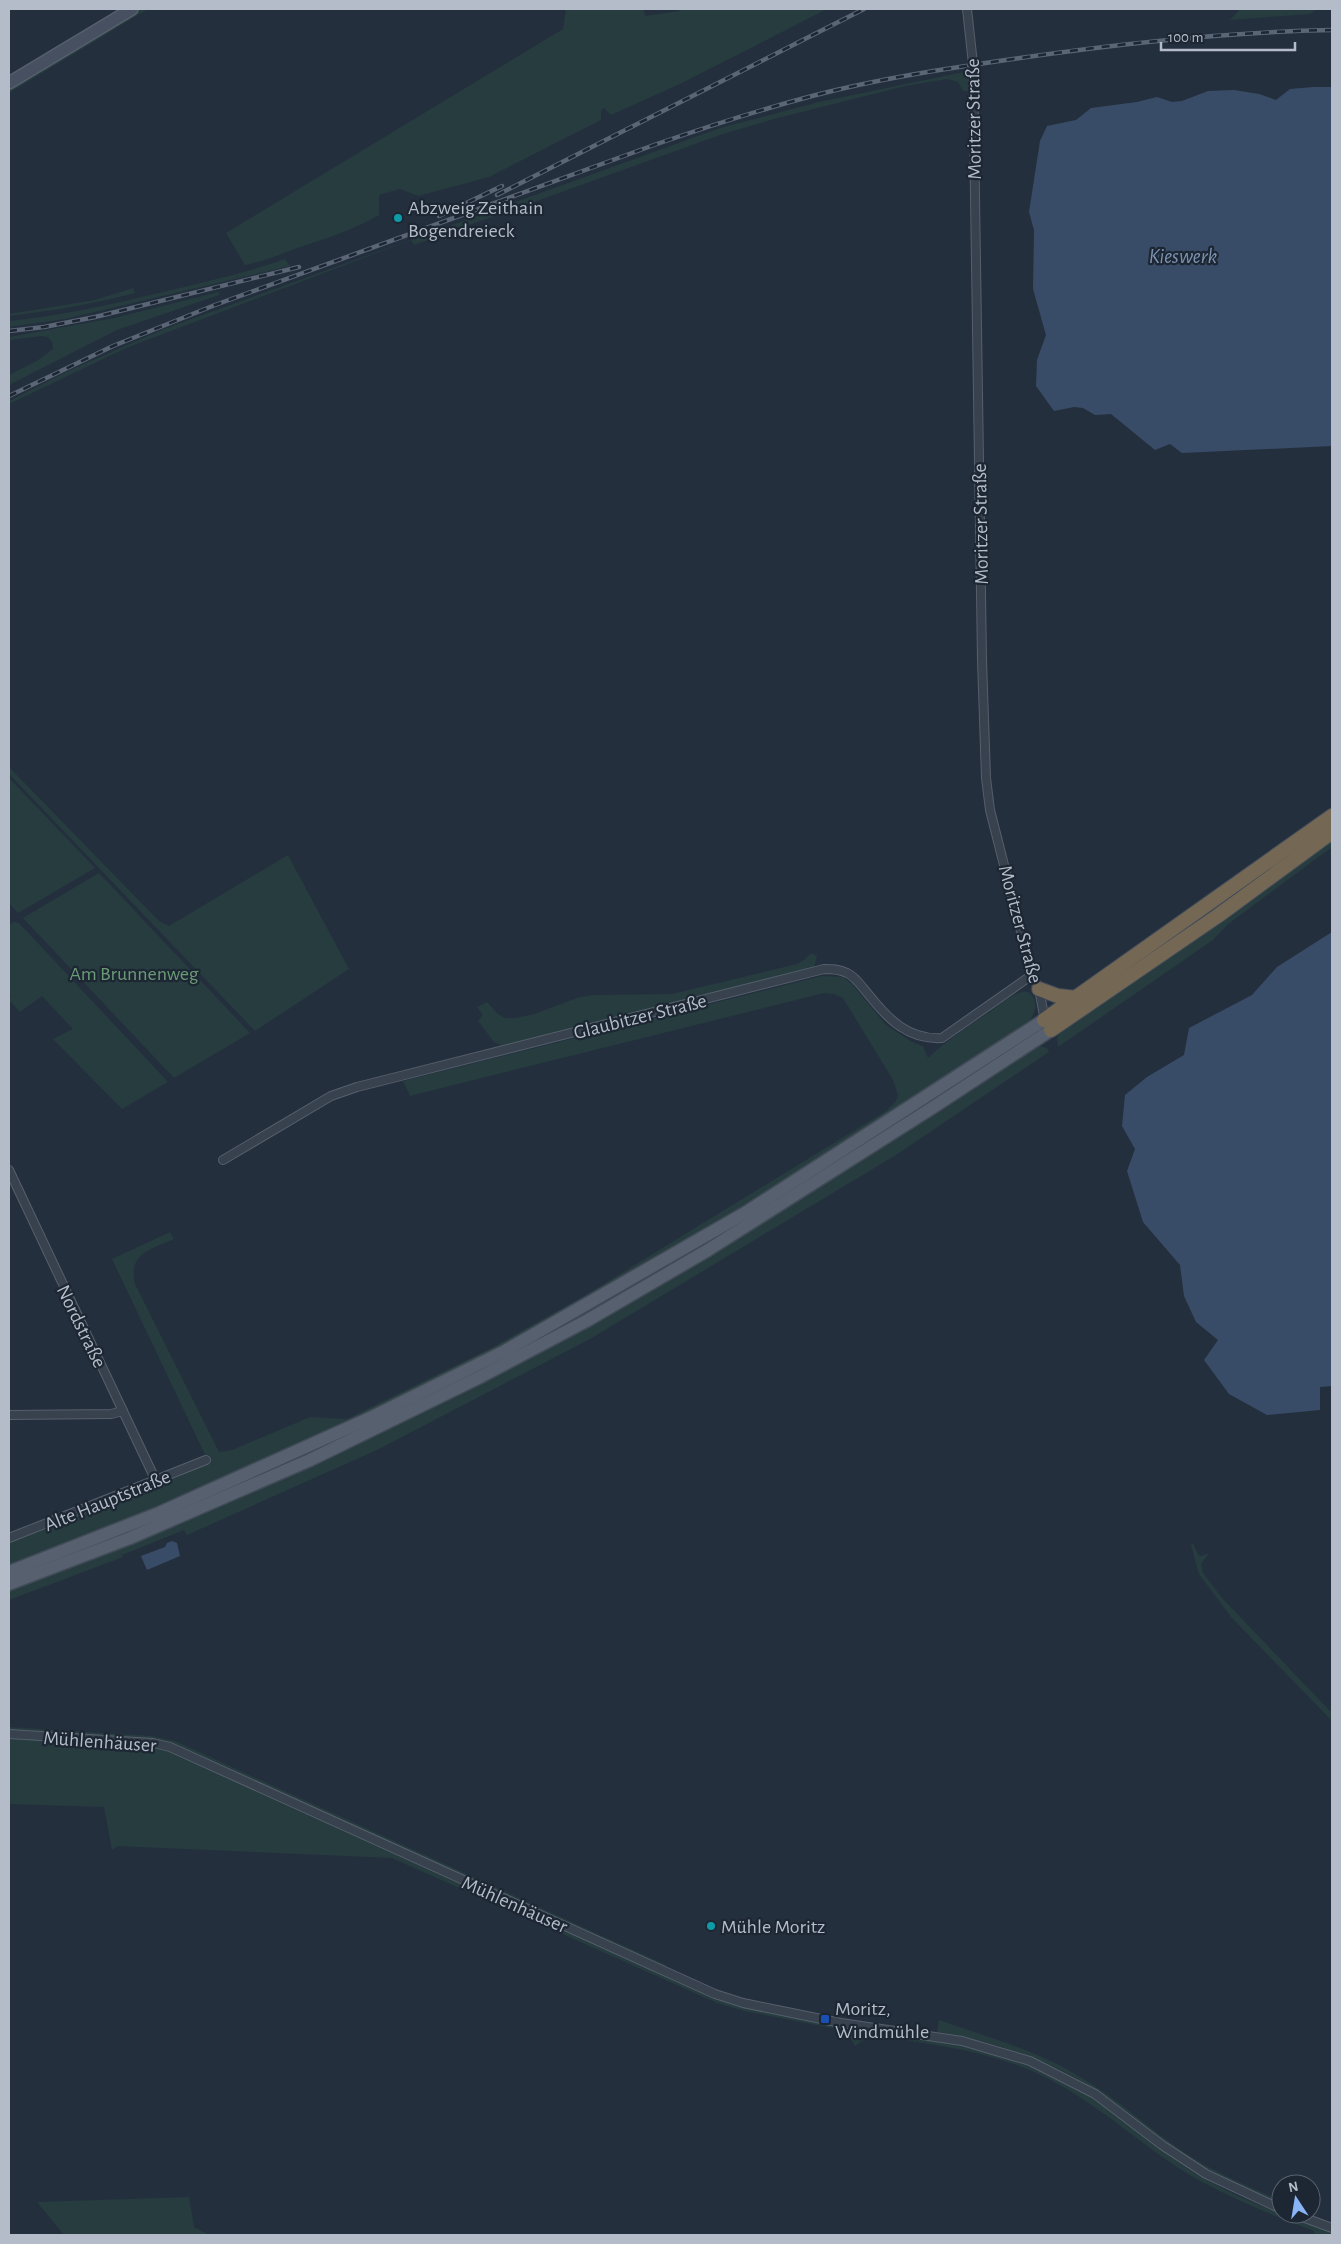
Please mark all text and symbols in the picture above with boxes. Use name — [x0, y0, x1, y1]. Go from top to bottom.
scale bar — [1161, 20, 1295, 52]
text: 100 m — [1168, 30, 1203, 45]
street label: Moritzer Straße — [963, 58, 985, 180]
place label: Abzweig Zeithain Bogendreieck — [408, 198, 543, 241]
marker: Abzweig Zeithain Bogendreieck — [392, 212, 404, 224]
water label: Kieswerk — [1149, 246, 1218, 267]
street label: Moritzer Straße — [970, 463, 992, 585]
street label: Moritzer Straße — [995, 863, 1045, 985]
park label: Am Brunnenweg — [69, 964, 199, 984]
street label: Glaubitzer Straße — [572, 991, 709, 1043]
street label: Nordstraße — [53, 1282, 110, 1371]
street label: Alte Hauptstraße — [42, 1467, 173, 1535]
street label: Mühlenhäuser — [43, 1728, 158, 1756]
street label: Mühlenhäuser — [459, 1873, 571, 1937]
place label: Mühle Moritz — [721, 1917, 825, 1937]
marker: Mühle Moritz — [705, 1920, 717, 1932]
place label: Moritz, Windmühle — [835, 1999, 929, 2042]
marker: Moritz, Windmühle — [819, 2013, 831, 2025]
north arrow — [1271, 2174, 1321, 2224]
text: N — [1287, 2179, 1300, 2195]

